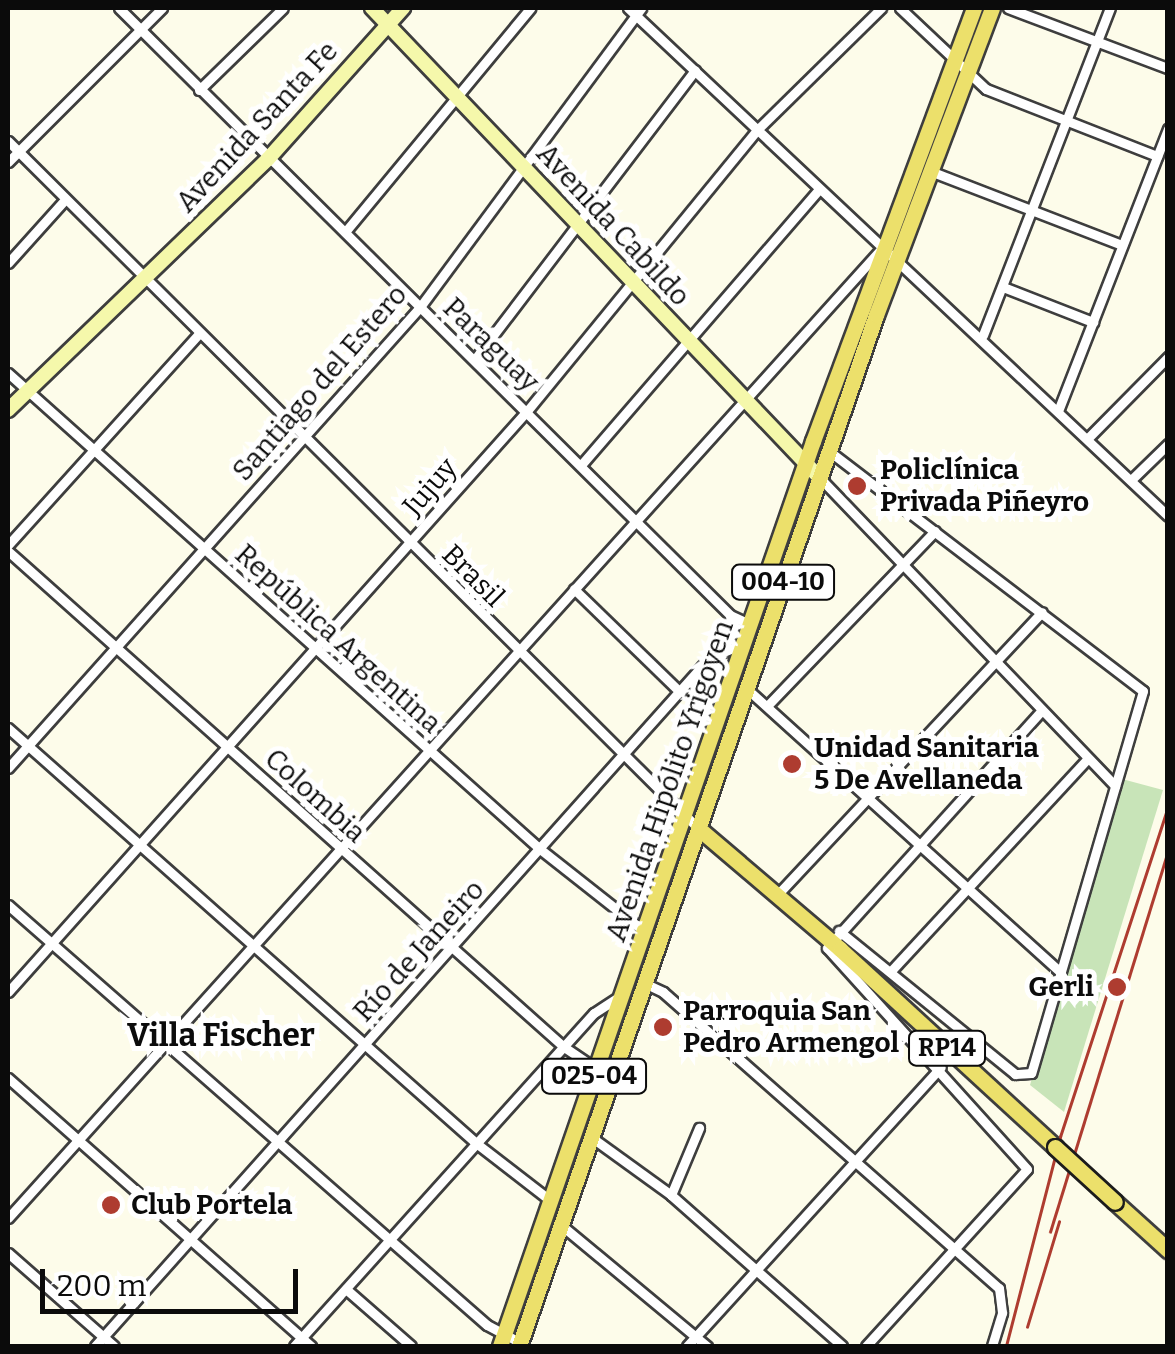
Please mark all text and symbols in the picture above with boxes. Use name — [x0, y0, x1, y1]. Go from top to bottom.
street label: Avenida Santa Fe — [169, 35, 345, 219]
street label: Avenida Cabildo — [529, 137, 697, 313]
street label: Santiago del Estero — [226, 278, 414, 488]
street label: Paraguay — [436, 291, 546, 399]
street label: Jujuy — [396, 451, 464, 523]
place label: Policlínica Privada Piñeyro — [880, 453, 1089, 519]
marker: Policlínica Privada Piñeyro — [844, 473, 870, 499]
street label: República Argentina — [228, 538, 448, 740]
street label: Brasil — [435, 538, 511, 614]
road number: 004-10 — [730, 562, 836, 602]
street label: Avenida Hipólito Yrigoyen — [599, 616, 741, 946]
place label: Unidad Sanitaria 5 De Avellaneda — [814, 731, 1039, 797]
street label: Colombia — [258, 742, 372, 850]
marker: Unidad Sanitaria 5 De Avellaneda — [779, 751, 805, 777]
street label: Río de Janeiro — [347, 873, 491, 1029]
place label: Gerli — [1028, 970, 1094, 1004]
marker: Gerli — [1104, 974, 1130, 1000]
place label: Parroquia San Pedro Armengol — [683, 994, 899, 1060]
district label: Villa Fischer — [127, 1016, 315, 1054]
marker: Parroquia San Pedro Armengol — [652, 1016, 674, 1038]
road number: RP14 — [907, 1028, 987, 1068]
road number: 025-04 — [539, 1056, 649, 1096]
place label: Club Portela — [131, 1188, 292, 1222]
marker: Club Portela — [100, 1194, 122, 1216]
scale bar — [45, 1249, 302, 1311]
text: 200 m — [57, 1268, 146, 1304]

